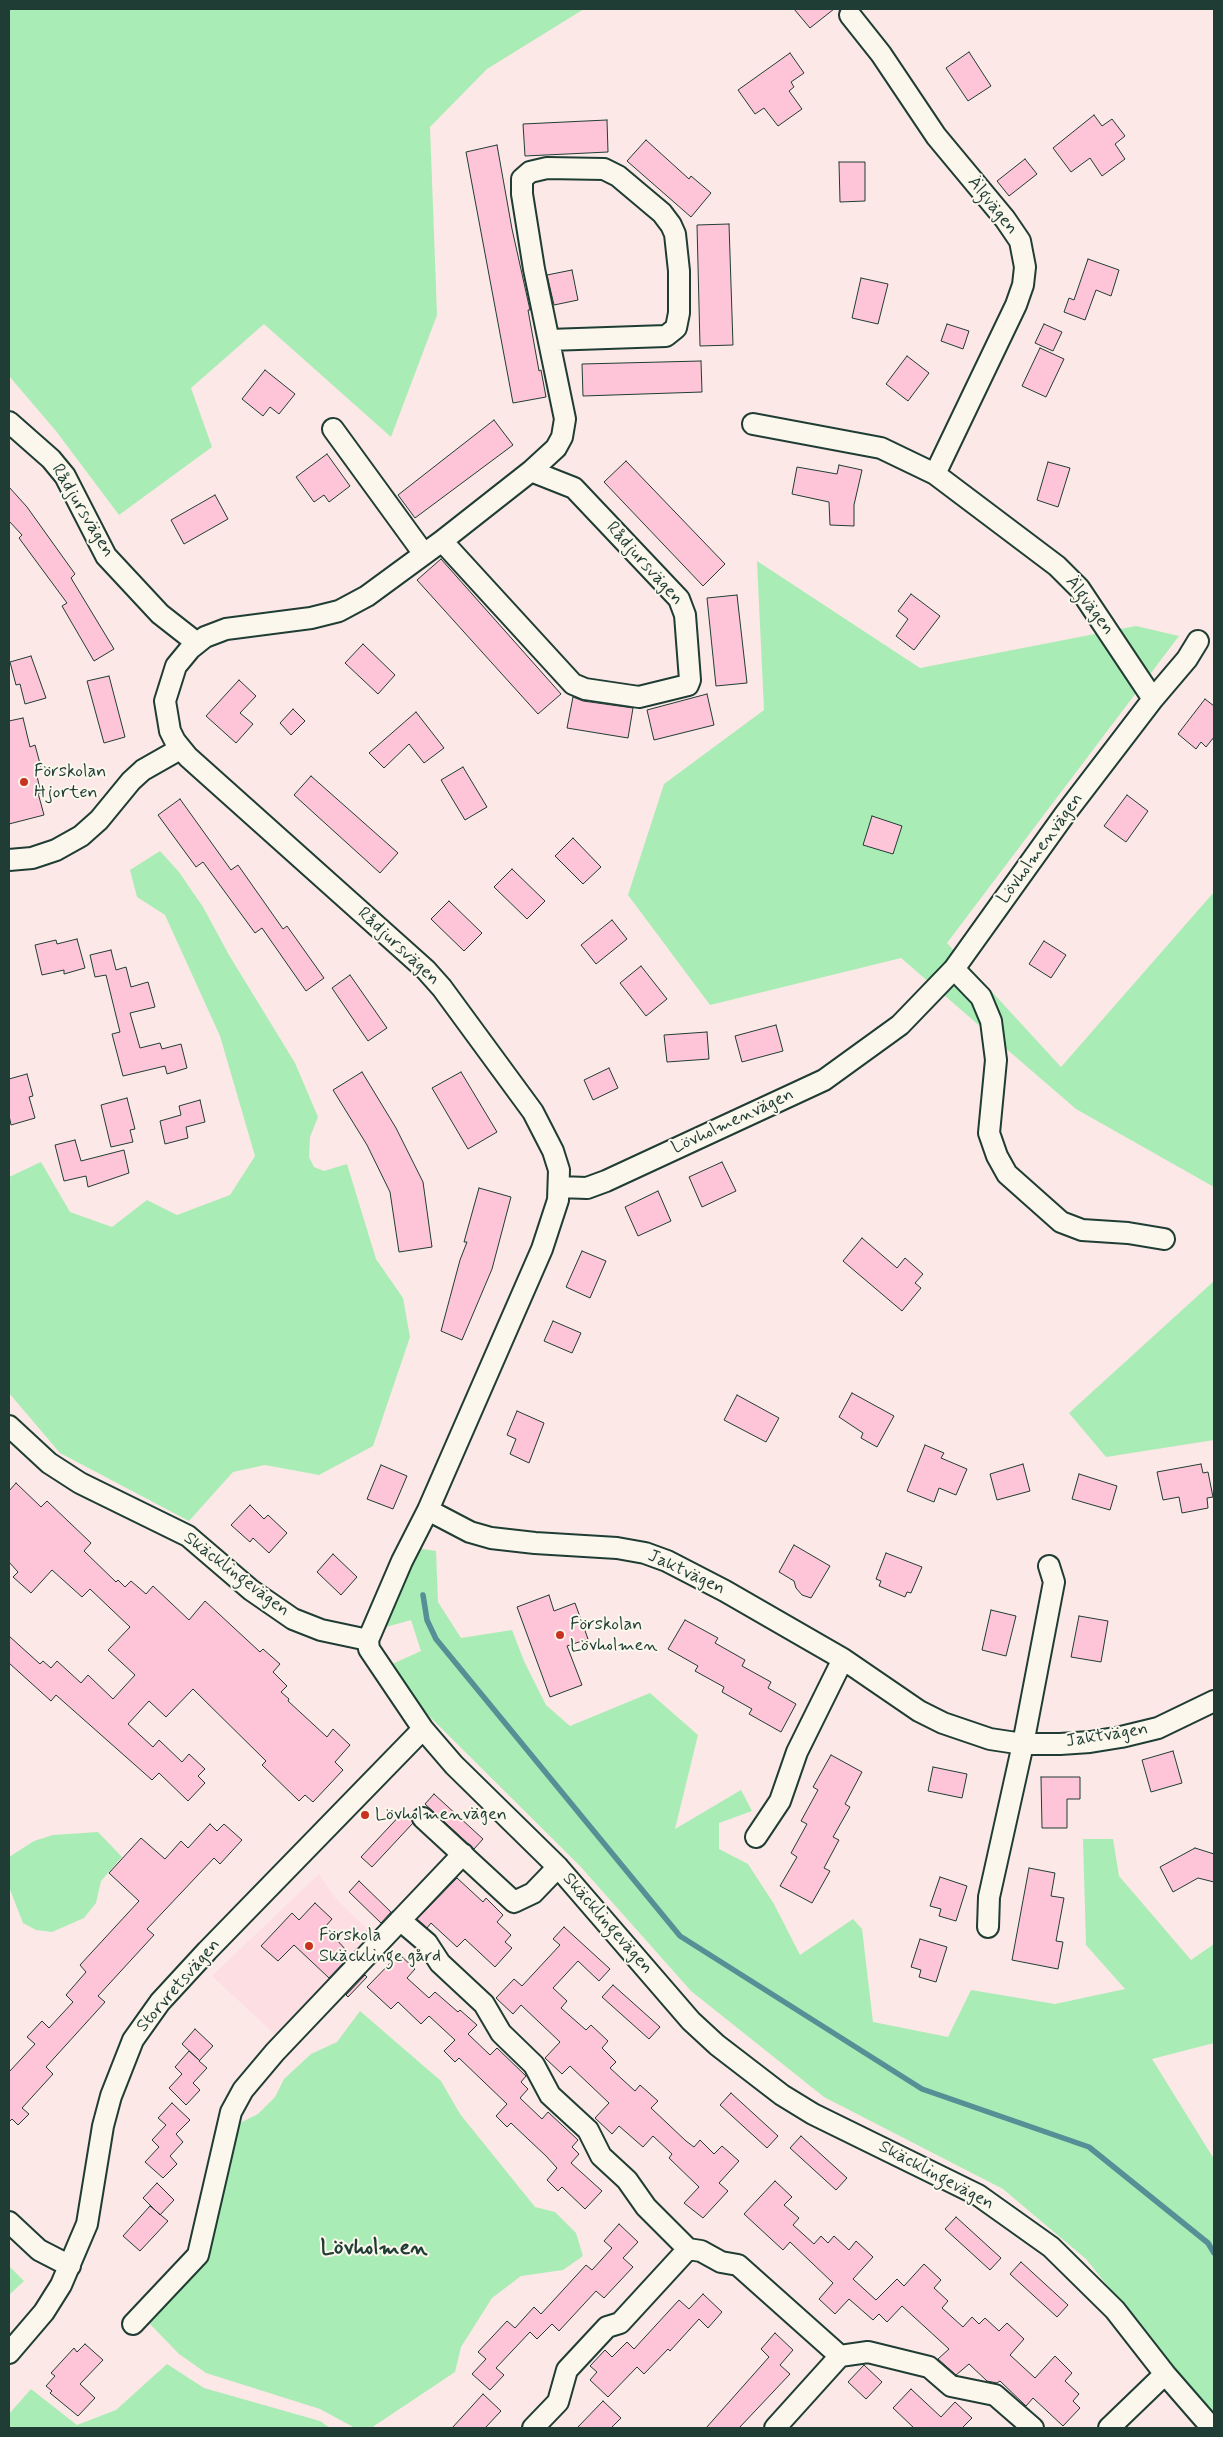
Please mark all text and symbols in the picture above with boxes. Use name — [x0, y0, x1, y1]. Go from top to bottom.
street label: Älgvägen — [962, 173, 1022, 239]
street label: Rådjursvägen — [46, 461, 118, 561]
street label: Rådjursvägen — [601, 518, 687, 610]
street label: Älgvägen — [1060, 572, 1118, 640]
place label: Förskolan Hjorten — [34, 761, 106, 804]
marker: Förskolan Hjorten — [18, 776, 30, 788]
street label: Lövholmenvägen — [993, 789, 1089, 909]
street label: Rådjursvägen — [352, 903, 444, 991]
street label: Lövholmenvägen — [669, 1084, 797, 1160]
street label: Skäcklingevägen — [179, 1528, 293, 1622]
street label: Jaktvägen — [644, 1546, 728, 1600]
place label: Förskolan Lövholmen — [570, 1614, 658, 1656]
marker: Förskolan Lövholmen — [554, 1629, 566, 1641]
street label: Jaktvägen — [1064, 1719, 1150, 1753]
place label: Lövholmenvägen — [375, 1804, 507, 1826]
marker: Lövholmenvägen — [359, 1809, 371, 1821]
street label: Skäcklingevägen — [557, 1869, 657, 1979]
place label: Förskola Skäcklinge gård — [319, 1925, 441, 1968]
street label: Storvretsvägen — [132, 1935, 226, 2037]
marker: Förskola Skäcklinge gård — [303, 1940, 315, 1952]
street label: Skäcklingevägen — [875, 2137, 997, 2215]
district label: Lövholmen — [321, 2236, 427, 2262]

